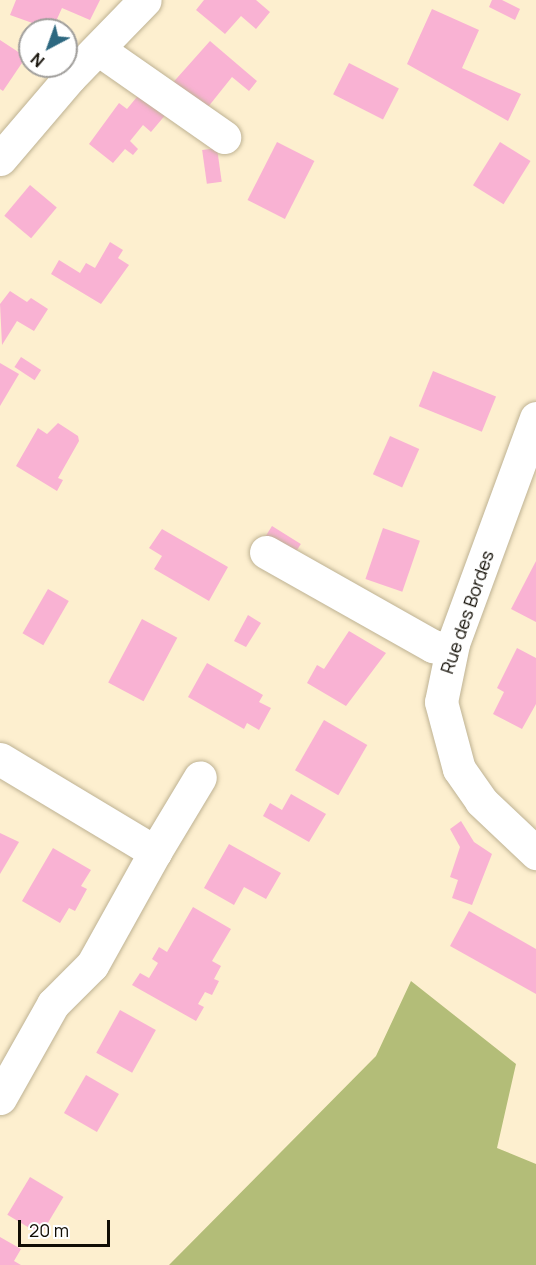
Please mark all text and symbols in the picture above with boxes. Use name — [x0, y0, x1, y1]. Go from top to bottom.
north arrow — [18, 18, 78, 78]
text: N — [26, 48, 49, 72]
street label: Rue des Bordes — [436, 547, 498, 677]
scale bar — [21, 1208, 112, 1246]
text: 20 m — [29, 1218, 69, 1242]

